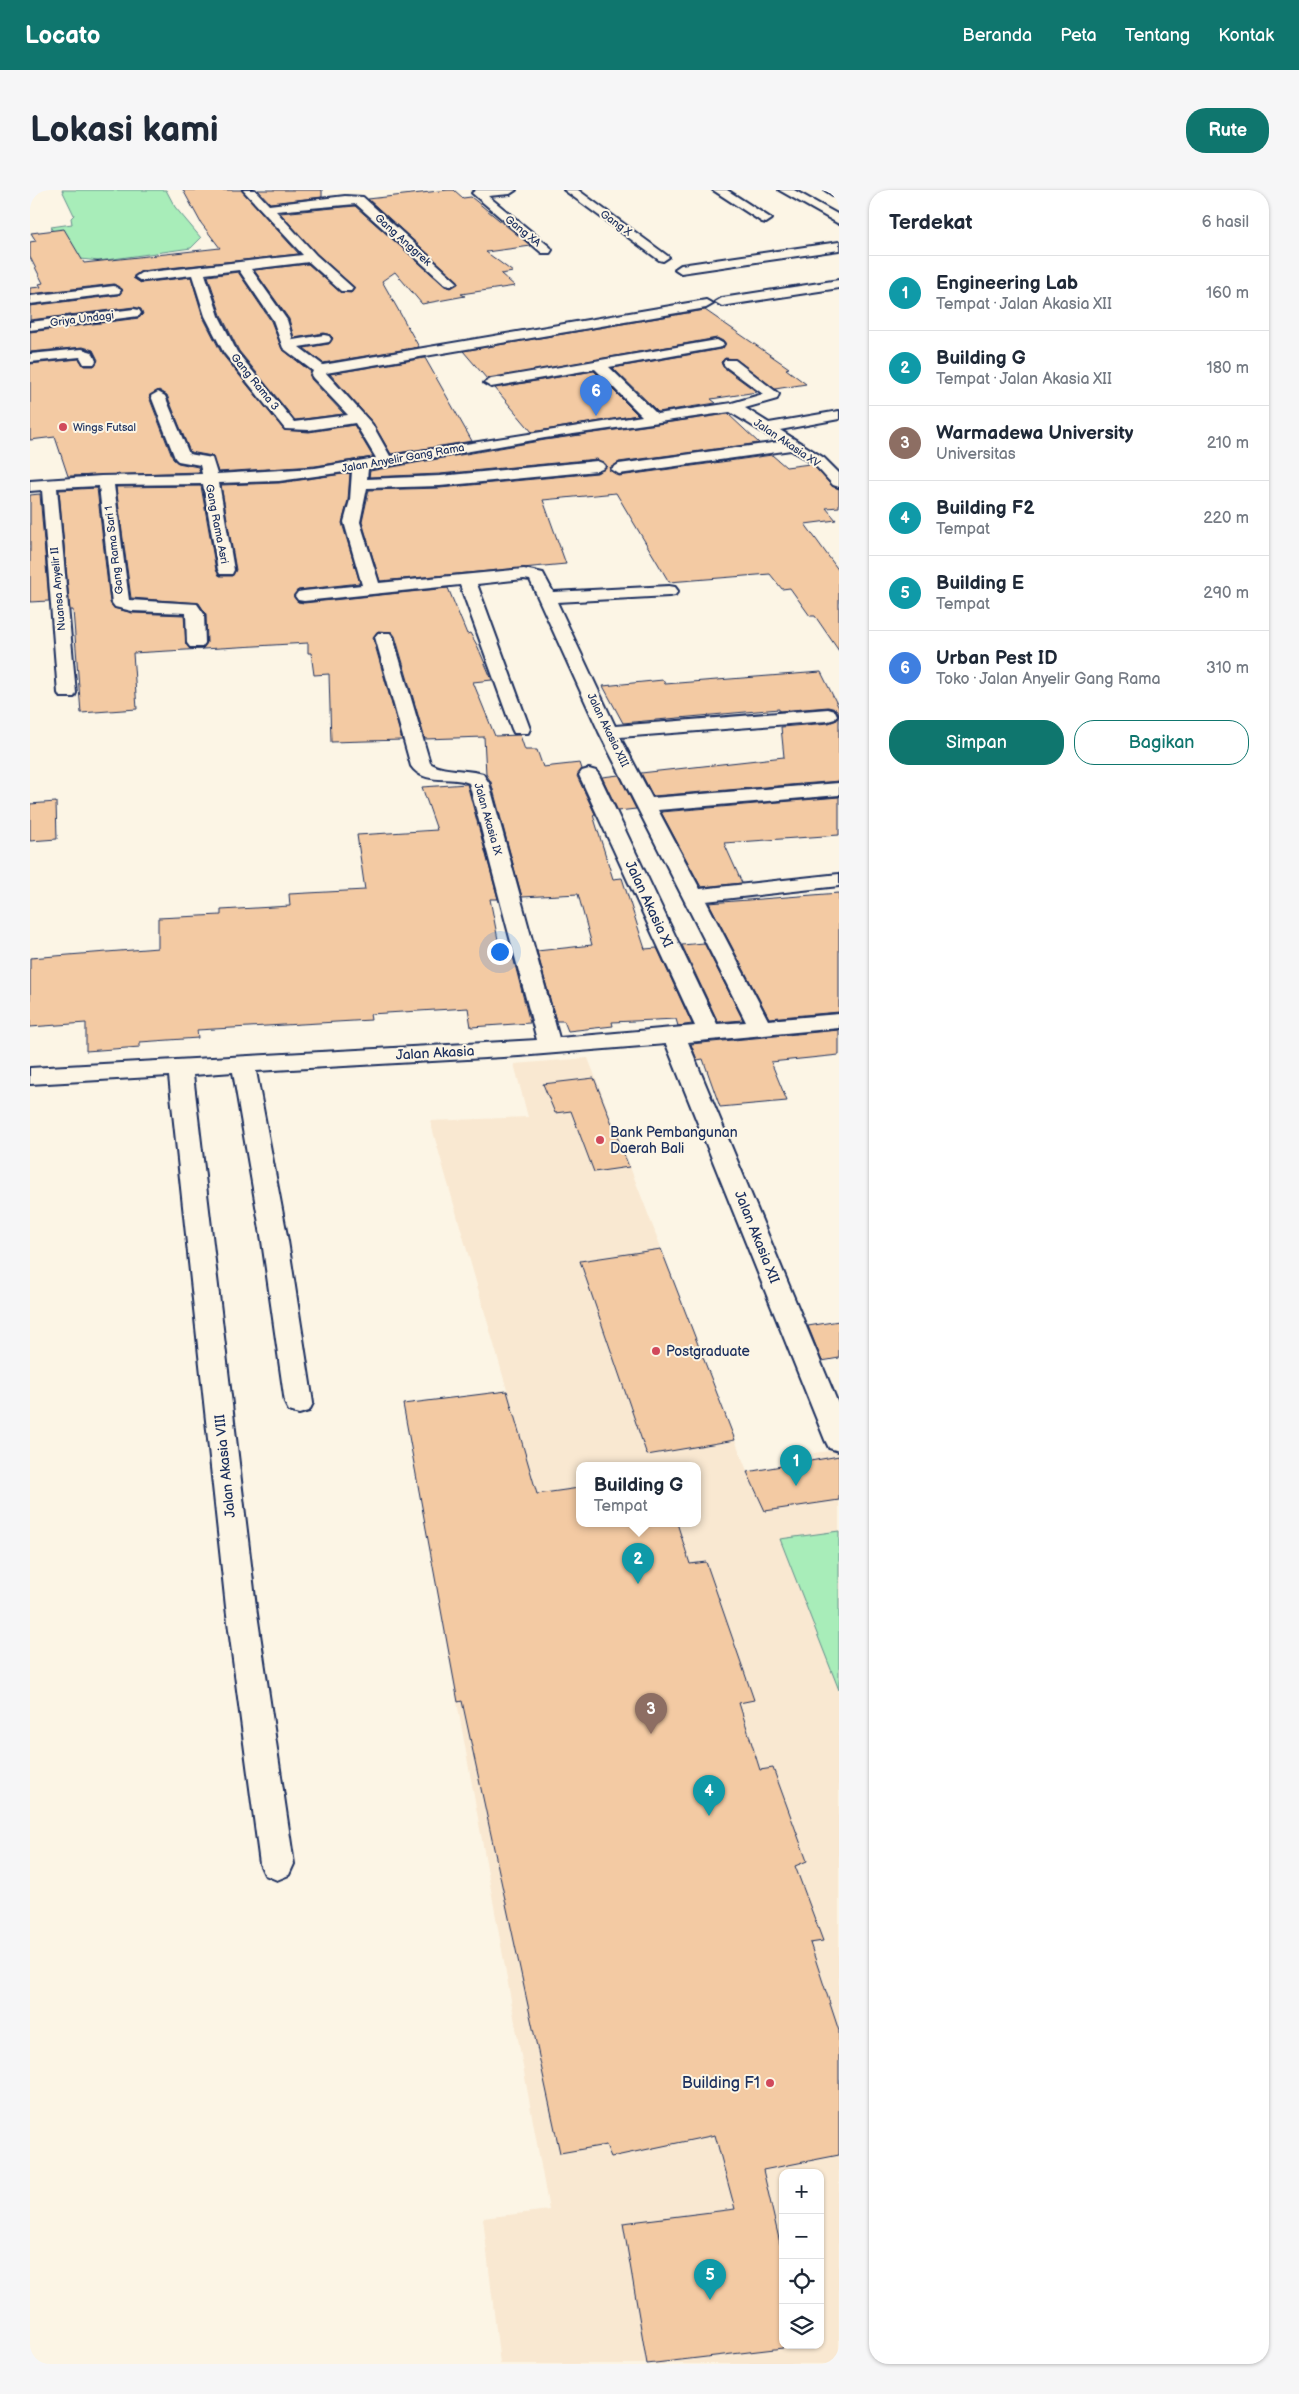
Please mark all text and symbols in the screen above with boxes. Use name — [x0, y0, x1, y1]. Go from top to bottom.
text: Locato — [25, 21, 100, 50]
text: Beranda — [962, 25, 1032, 46]
text: Peta — [1060, 25, 1097, 46]
text: Tentang — [1125, 25, 1190, 46]
text: Kontak — [1218, 25, 1274, 46]
button: Rute — [1186, 108, 1269, 153]
text: Lokasi kami — [30, 109, 219, 152]
street label: Gang X — [598, 207, 635, 239]
text: Terdekat — [889, 210, 973, 235]
street label: Gang Anggrek — [372, 211, 434, 269]
street label: Gang XA — [502, 213, 544, 250]
text: 6 hasil — [1202, 213, 1249, 232]
text: Engineering Lab — [936, 272, 1078, 295]
text: 1 — [902, 284, 908, 303]
text: 160 m — [1206, 284, 1249, 303]
text: Tempat · Jalan Akasia XII — [936, 295, 1112, 314]
street label: Griya Undagi — [49, 309, 115, 329]
text: Building G — [936, 347, 1026, 370]
street label: Gang Rama 3 — [228, 351, 282, 413]
text: 2 — [900, 359, 910, 378]
text: 180 m — [1207, 359, 1249, 378]
text: Tempat · Jalan Akasia XII — [936, 370, 1112, 389]
pin: 6 — [580, 375, 612, 416]
street label: Jalan Akasia XV — [751, 416, 823, 470]
marker: Wings Futsal — [57, 421, 69, 433]
place label: Wings Futsal — [73, 421, 136, 434]
text: Warmadewa University — [936, 422, 1134, 445]
text: 3 — [900, 434, 910, 453]
text: 210 m — [1207, 434, 1249, 453]
street label: Jalan Anyelir Gang Rama — [341, 441, 465, 475]
text: Universitas — [936, 445, 1016, 464]
street label: Gang Rama Asri — [203, 483, 231, 565]
text: Building F2 — [936, 497, 1035, 520]
street label: Gang Rama Sari 1 — [102, 505, 126, 595]
text: 4 — [900, 509, 910, 528]
text: 220 m — [1203, 509, 1249, 528]
text: Tempat — [936, 520, 990, 539]
street label: Nuansa Anyelir II — [48, 546, 68, 631]
text: Building E — [936, 572, 1024, 595]
text: 5 — [900, 584, 910, 603]
text: 290 m — [1203, 584, 1249, 603]
text: Tempat — [936, 595, 990, 614]
text: Urban Pest ID — [936, 647, 1057, 670]
text: 6 — [900, 659, 910, 678]
text: 310 m — [1206, 659, 1249, 678]
text: Toko · Jalan Anyelir Gang Rama — [936, 670, 1161, 689]
street label: Jalan Akasia XIII — [584, 691, 632, 770]
button: Simpan — [889, 720, 1064, 765]
button: Bagikan — [1074, 720, 1249, 765]
street label: Jalan Akasia IX — [471, 781, 505, 857]
street label: Jalan Akasia XI — [621, 858, 677, 950]
your location — [487, 939, 513, 965]
street label: Jalan Akasia — [395, 1042, 475, 1064]
place label: Bank Pembangunan Daerah Bali — [610, 1124, 738, 1157]
marker: Bank Pembangunan Daerah Bali — [594, 1134, 606, 1146]
street label: Jalan Akasia XII — [731, 1188, 783, 1286]
place label: Postgraduate — [666, 1343, 750, 1360]
marker: Postgraduate — [650, 1345, 662, 1357]
street label: Jalan Akasia VIII — [211, 1413, 239, 1519]
pin: 1 — [780, 1445, 812, 1486]
popup — [576, 1462, 701, 1527]
text: Building G — [594, 1474, 683, 1497]
text: Tempat — [594, 1497, 648, 1516]
pin: 2 — [622, 1543, 654, 1584]
pin: 3 — [635, 1693, 667, 1734]
pin: 4 — [693, 1775, 725, 1816]
place label: Building F1 — [682, 2074, 760, 2093]
marker: Building F1 — [764, 2077, 776, 2089]
map controls — [779, 2169, 824, 2349]
button: + — [779, 2169, 824, 2214]
button: − — [779, 2214, 824, 2259]
pin: 5 — [694, 2259, 726, 2300]
button: locate — [779, 2259, 824, 2304]
button: layers — [779, 2304, 824, 2349]

